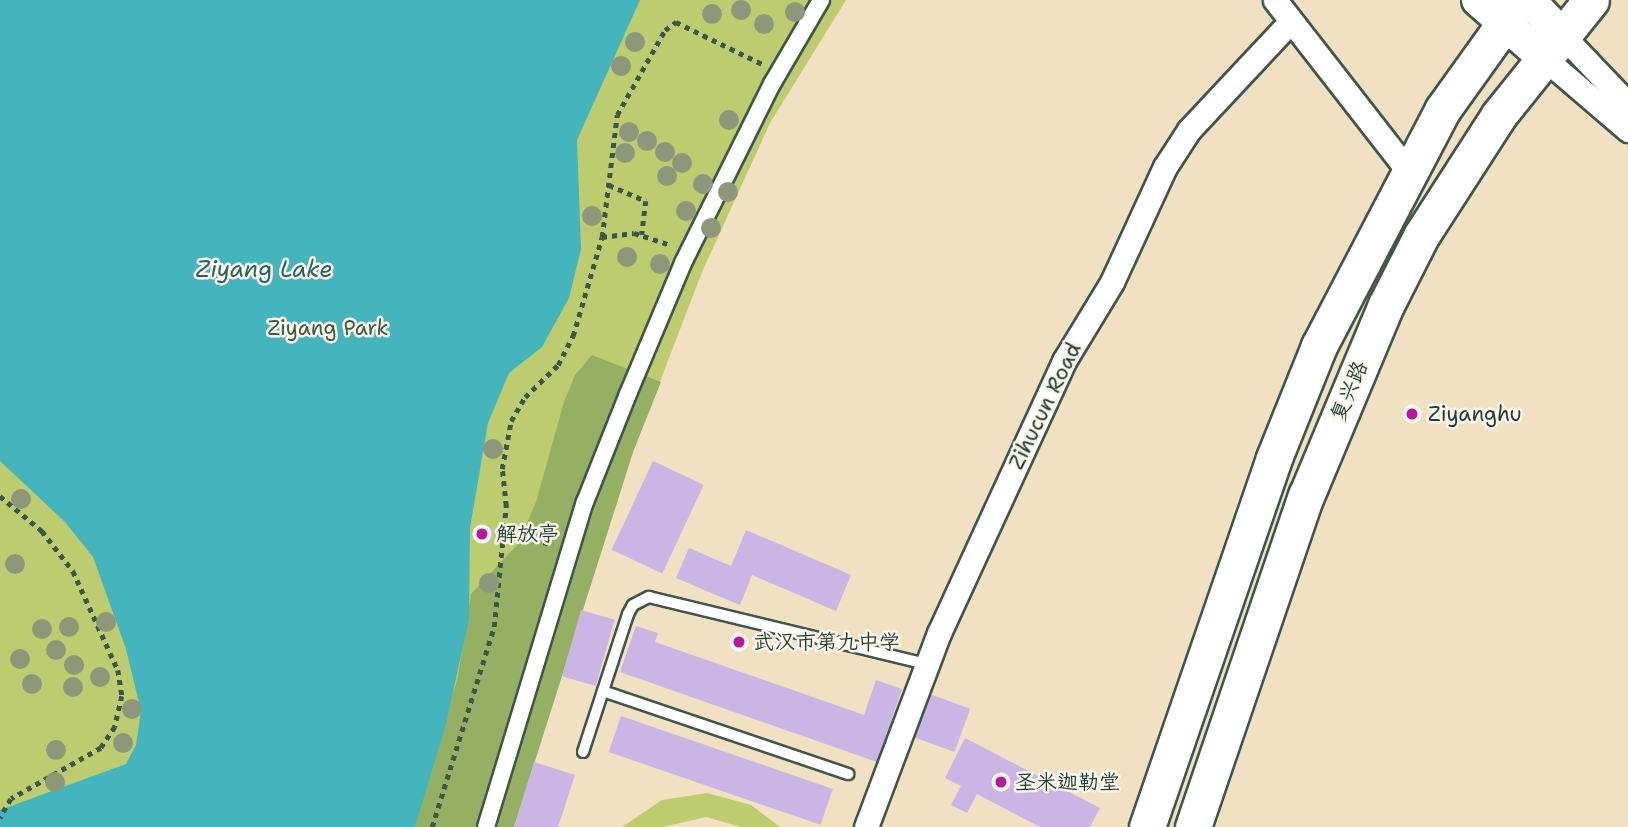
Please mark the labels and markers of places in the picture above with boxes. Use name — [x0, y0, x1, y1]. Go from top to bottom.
place label: Ziyanghu — [1428, 401, 1522, 427]
marker: Ziyanghu — [1402, 404, 1422, 424]
place label: 解放亭 — [496, 521, 559, 547]
marker: 解放亭 — [474, 526, 490, 542]
place label: 武汉市第九中学 — [753, 629, 900, 655]
marker: 武汉市第九中学 — [731, 634, 747, 650]
place label: 圣米迦勒堂 — [1015, 769, 1120, 795]
marker: 圣米迦勒堂 — [993, 774, 1009, 790]

